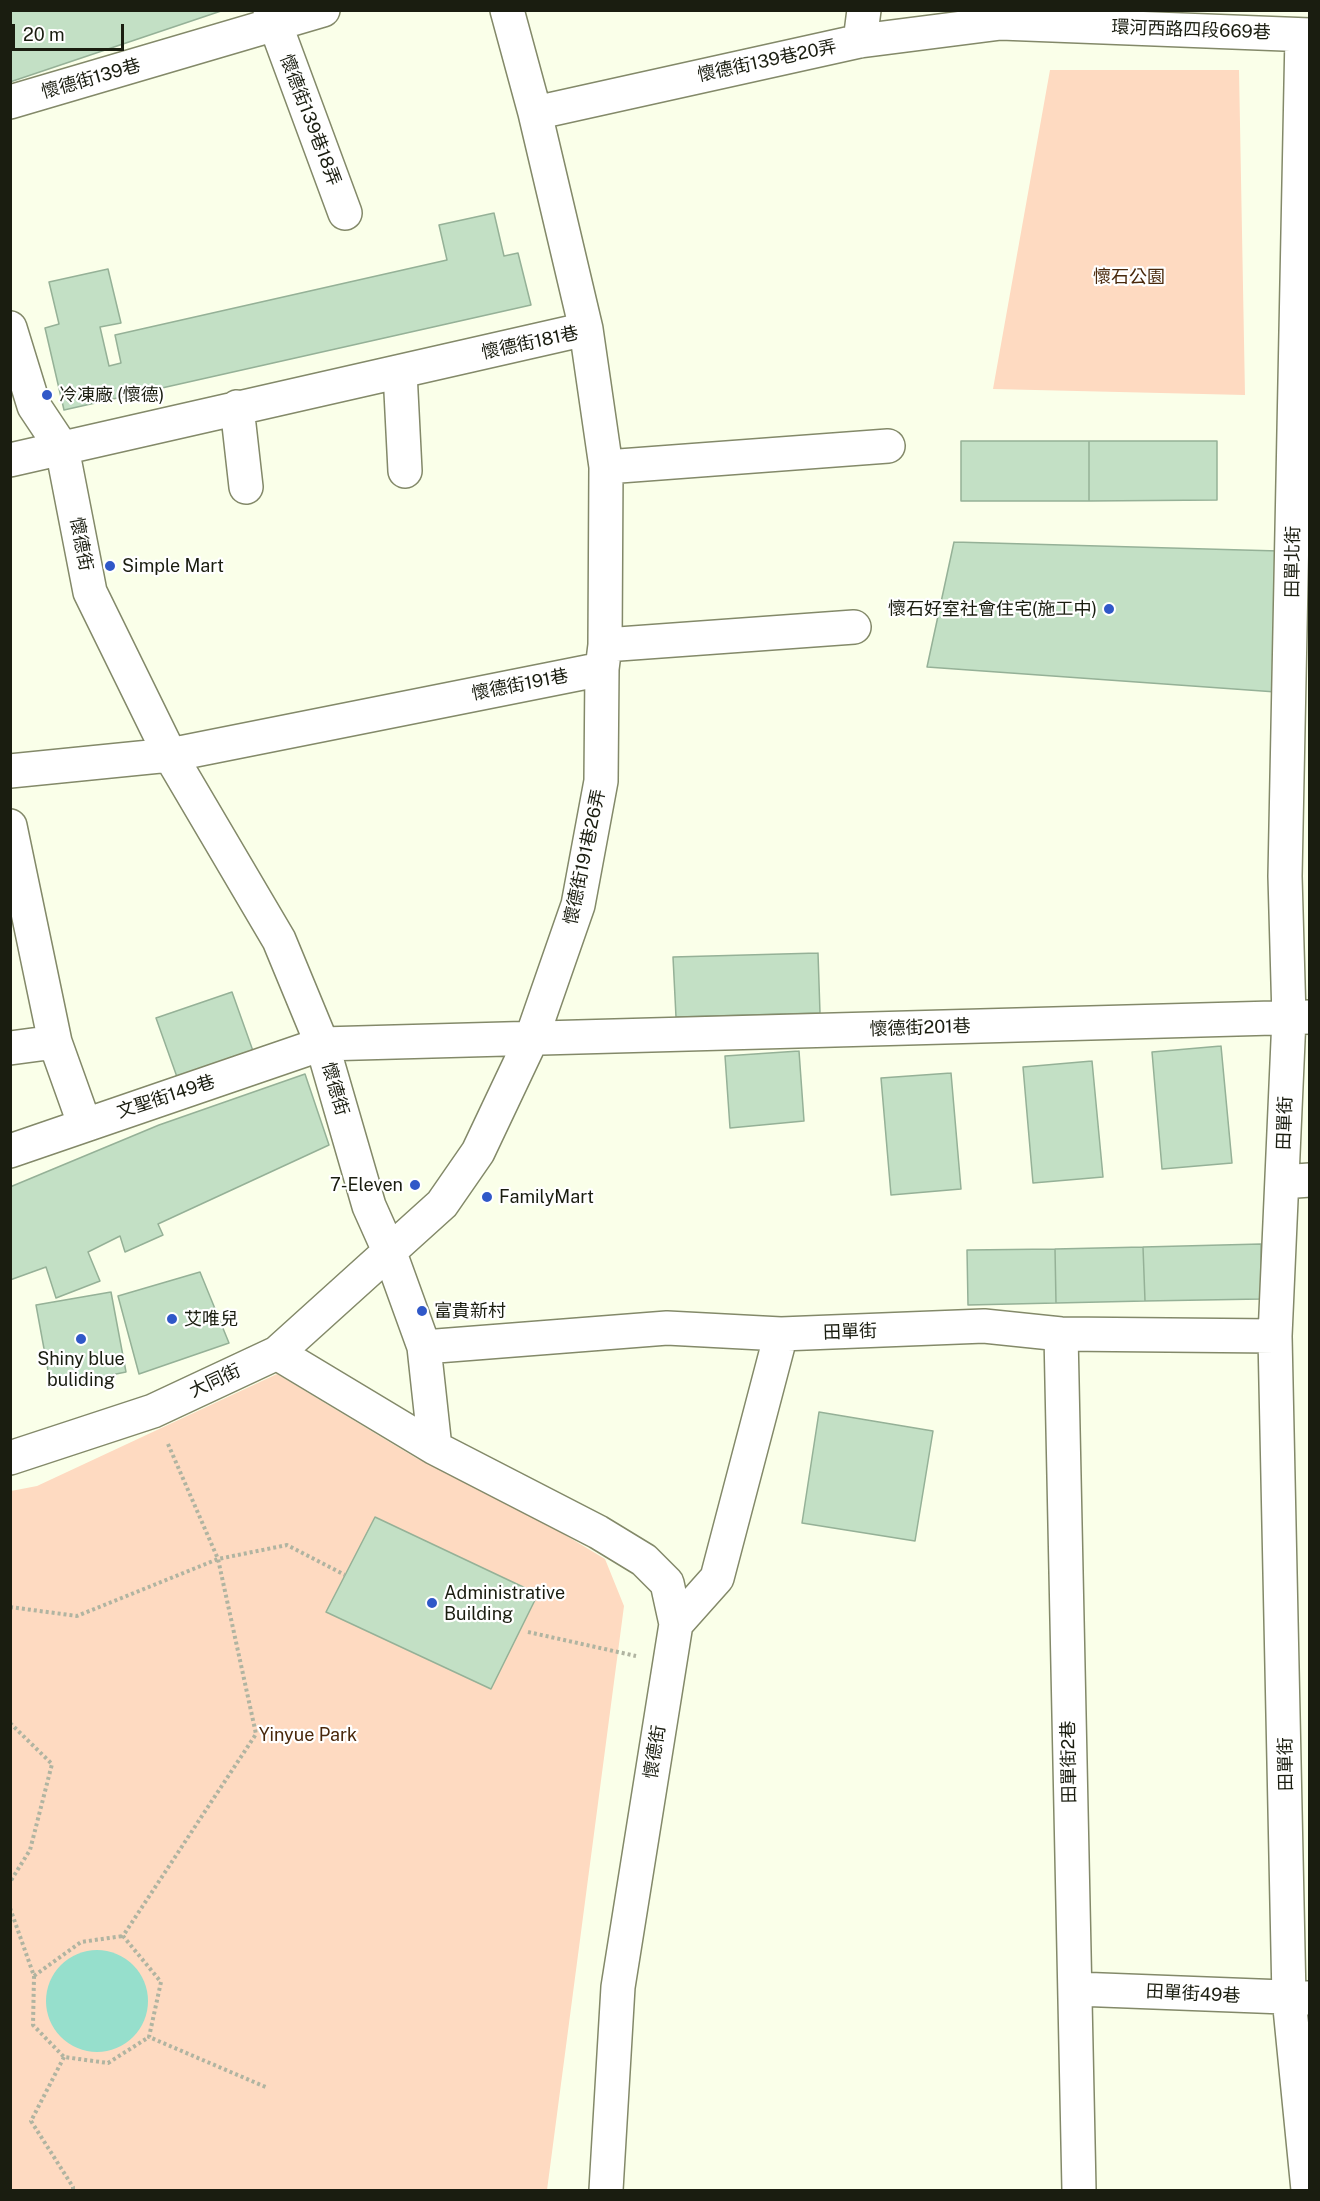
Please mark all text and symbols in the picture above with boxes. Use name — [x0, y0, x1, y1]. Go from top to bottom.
scale bar — [15, 12, 128, 50]
street label: 環河西路四段669巷 — [1111, 16, 1271, 44]
text: 20 m — [23, 24, 65, 45]
street label: 懷德街139巷20弄 — [696, 36, 838, 86]
street label: 懷德街139巷18弄 — [275, 51, 345, 189]
street label: 懷德街139巷 — [39, 55, 143, 103]
park label: 懷石公園 — [1093, 266, 1165, 288]
street label: 懷德街181巷 — [480, 322, 580, 364]
place label: 冷凍廠 (懷德) — [59, 384, 164, 406]
marker: 冷凍廠 (懷德) — [40, 388, 54, 402]
street label: 懷德街 — [65, 515, 97, 573]
street label: 田單北街 — [1282, 526, 1304, 598]
place label: Simple Mart — [122, 555, 224, 577]
marker: Simple Mart — [103, 559, 117, 573]
place label: 懷石好室社會住宅(施工中) — [888, 598, 1097, 620]
marker: 懷石好室社會住宅(施工中) — [1102, 602, 1116, 616]
street label: 懷德街191巷 — [470, 665, 570, 705]
street label: 懷德街191巷26弄 — [560, 787, 610, 927]
street label: 懷德街201巷 — [869, 1015, 971, 1041]
street label: 懷德街 — [317, 1060, 353, 1118]
street label: 文聖街149巷 — [114, 1071, 218, 1123]
street label: 田單街 — [1273, 1096, 1297, 1150]
place label: 7-Eleven — [330, 1174, 403, 1196]
marker: 7-Eleven — [408, 1178, 422, 1192]
place label: FamilyMart — [499, 1186, 594, 1208]
marker: FamilyMart — [480, 1190, 494, 1204]
place label: 富貴新村 — [434, 1300, 506, 1322]
marker: 富貴新村 — [415, 1304, 429, 1318]
place label: 艾唯兒 — [184, 1308, 238, 1330]
marker: 艾唯兒 — [165, 1312, 179, 1326]
street label: 田單街 — [823, 1320, 877, 1344]
marker: Shiny blue buliding — [74, 1332, 88, 1346]
place label: Shiny blue buliding — [37, 1348, 125, 1390]
street label: 大同街 — [186, 1360, 244, 1402]
place label: Administrative Building — [444, 1582, 565, 1624]
marker: Administrative Building — [425, 1596, 439, 1610]
street label: 田單街2巷 — [1057, 1720, 1081, 1804]
park label: Yinyue Park — [259, 1724, 357, 1746]
street label: 懷德街 — [640, 1724, 670, 1780]
street label: 田單街 — [1275, 1737, 1297, 1791]
street label: 田單街49巷 — [1145, 1981, 1241, 2007]

